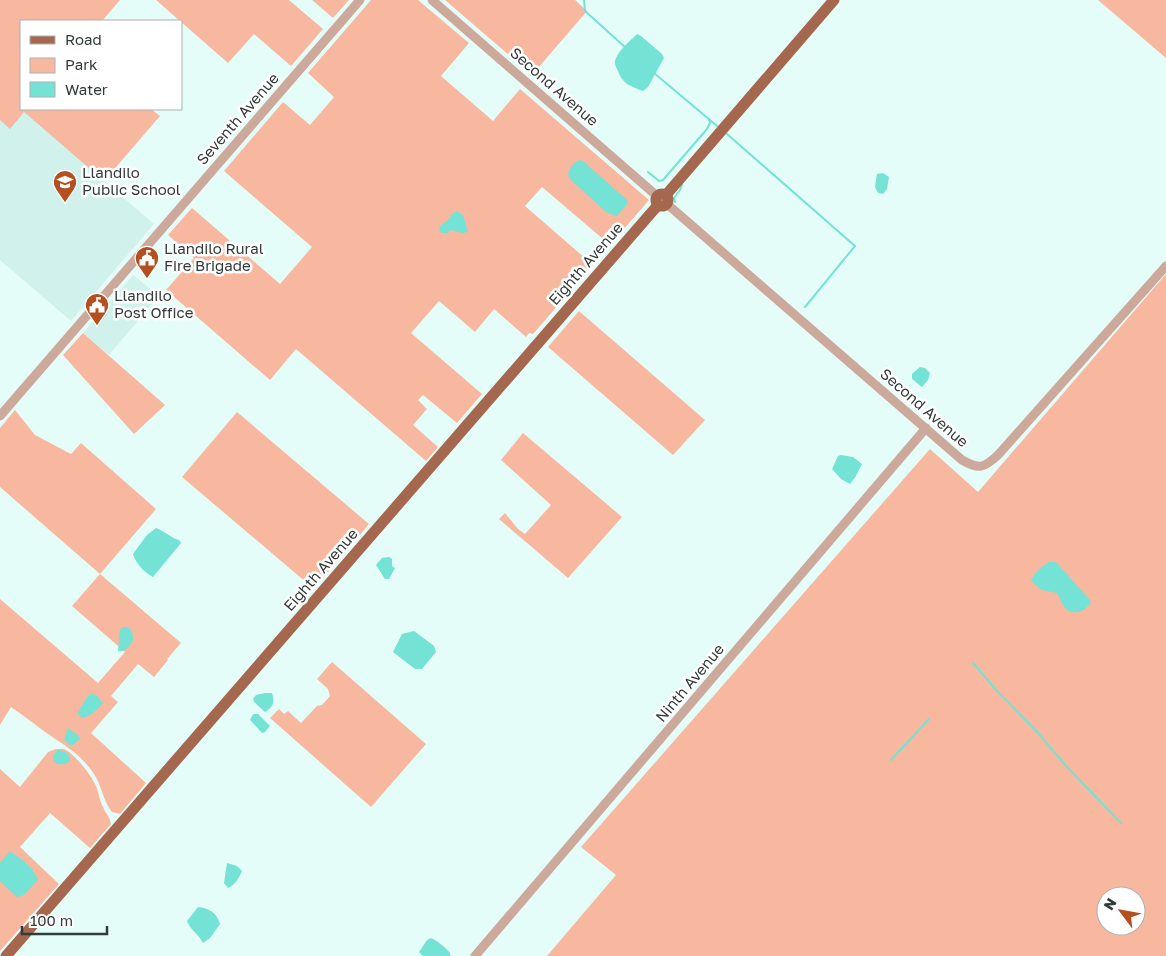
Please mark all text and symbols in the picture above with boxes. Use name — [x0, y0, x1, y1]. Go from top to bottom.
legend — [20, 20, 182, 110]
text: Road — [65, 30, 102, 48]
street label: Second Avenue — [507, 43, 603, 130]
text: Park — [65, 55, 98, 73]
street label: Seventh Avenue — [192, 69, 282, 168]
text: Water — [65, 80, 108, 98]
place label: Llandilo Public School — [82, 163, 181, 198]
school or university icon: Llandilo Public School — [52, 169, 78, 203]
street label: Eighth Avenue — [545, 218, 626, 308]
place label: Llandilo Rural Fire Brigade — [164, 239, 264, 274]
public building icon: Llandilo Rural Fire Brigade — [134, 245, 160, 279]
place label: Llandilo Post Office — [114, 286, 194, 321]
public building icon: Llandilo Post Office — [84, 292, 110, 326]
street label: Second Avenue — [877, 364, 973, 451]
street label: Eighth Avenue — [280, 524, 361, 614]
street label: Ninth Avenue — [651, 639, 727, 725]
north arrow — [1096, 886, 1146, 936]
text: N — [1100, 895, 1120, 913]
scale bar — [22, 904, 108, 936]
text: 100 m — [30, 911, 73, 929]

